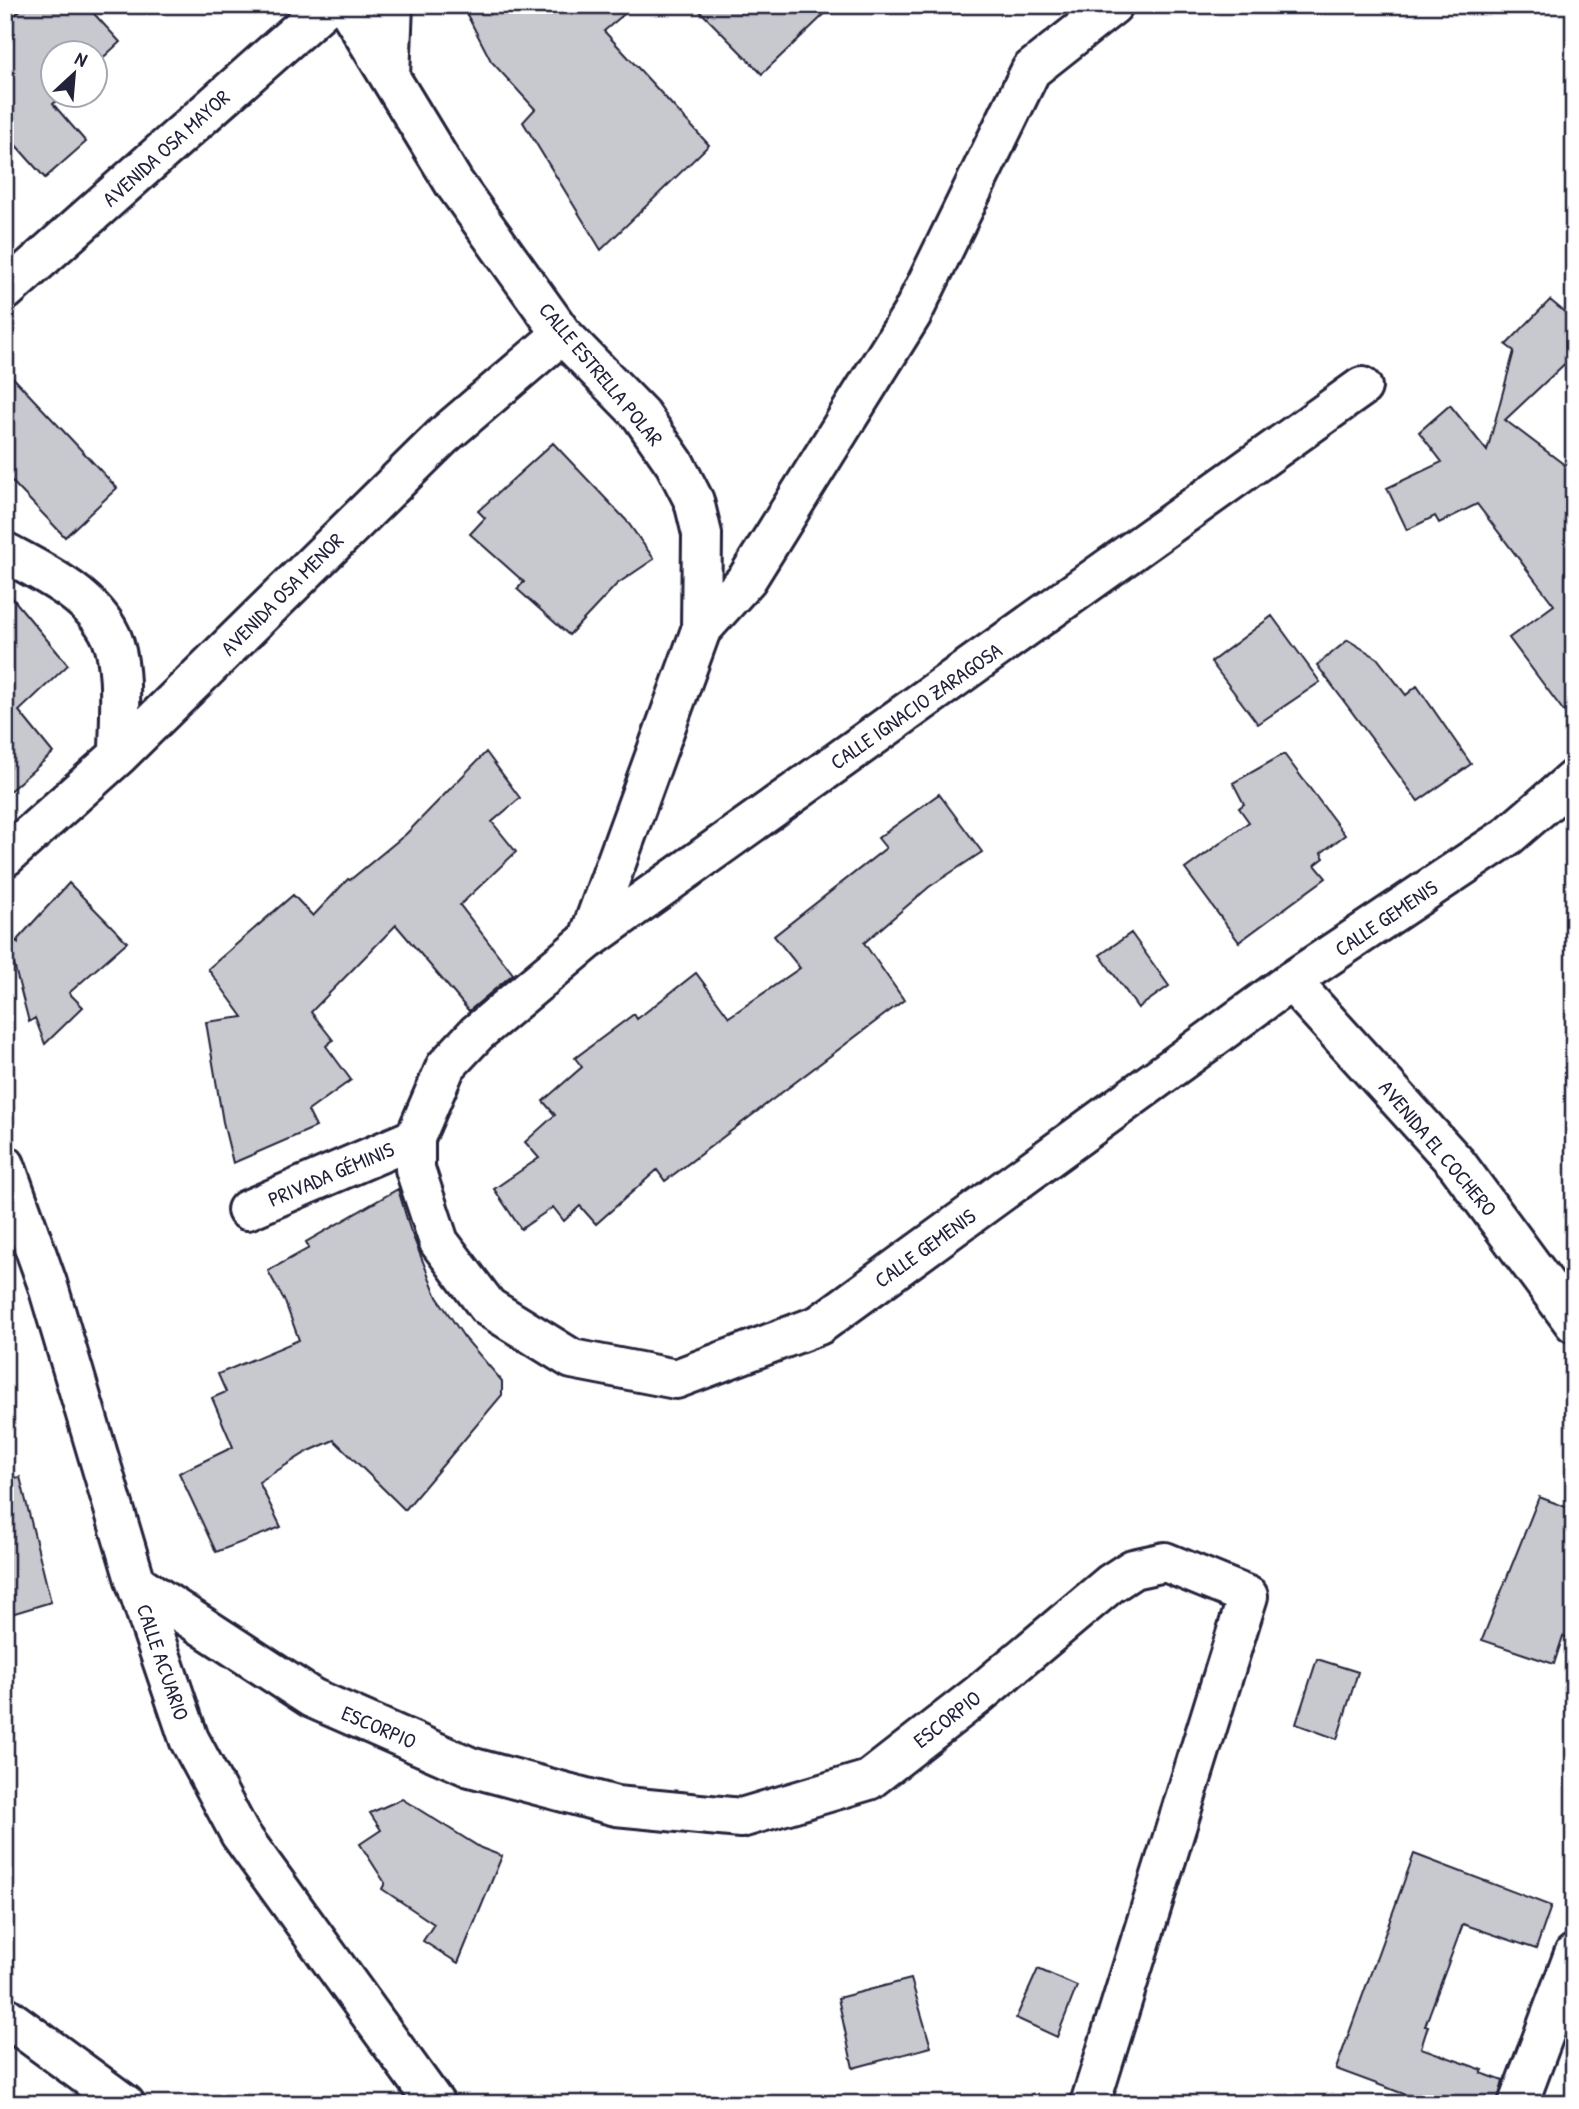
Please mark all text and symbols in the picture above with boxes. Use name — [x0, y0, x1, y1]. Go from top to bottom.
north arrow — [38, 38, 108, 108]
text: N — [71, 45, 92, 73]
street label: AVENIDA OSA MAYOR — [96, 83, 236, 213]
street label: CALLE ESTRELLA POLAR — [532, 296, 670, 452]
street label: AVENIDA OSA MENOR — [214, 526, 350, 662]
street label: CALLE IGNACIO ZARAGOSA — [824, 636, 1008, 776]
street label: CALLE GEMENIS — [1329, 873, 1443, 963]
street label: AVENIDA EL COCHERO — [1372, 1074, 1504, 1222]
street label: PRIVADA GÉMINIS — [264, 1134, 399, 1214]
street label: CALLE GEMENIS — [869, 1201, 982, 1295]
street label: CALLE ACUARIO — [130, 1600, 196, 1724]
street label: ESCORPIO — [907, 1683, 987, 1755]
street label: ESCORPIO — [337, 1698, 421, 1756]

